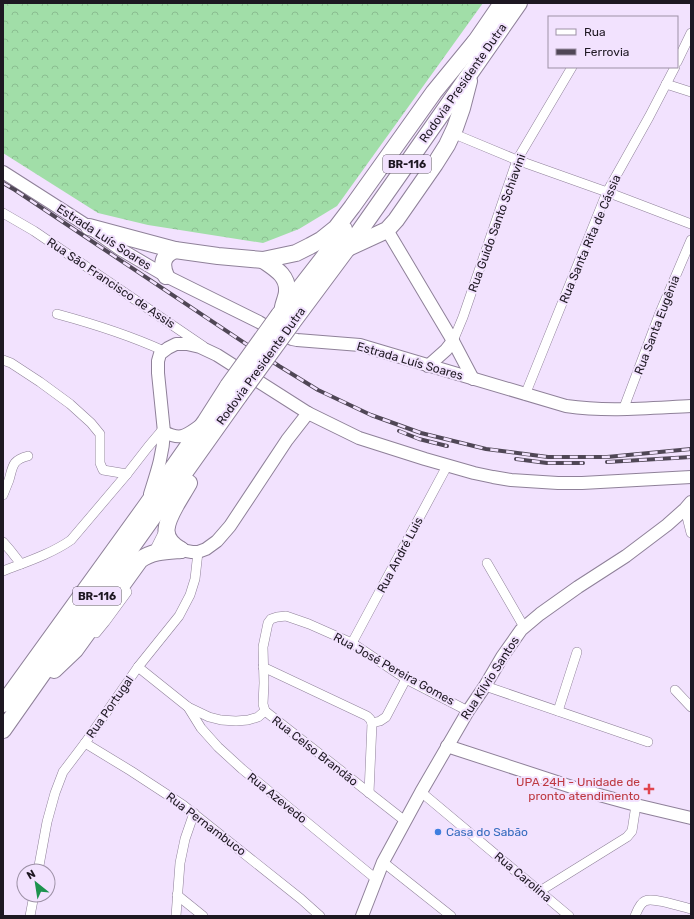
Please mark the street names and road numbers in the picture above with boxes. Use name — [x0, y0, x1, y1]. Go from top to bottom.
street label: Rodovia Presidente Dutra — [416, 21, 510, 145]
street label: Rua Guido Santo Schiavini — [465, 152, 529, 294]
road number: BR-116 — [383, 155, 431, 173]
street label: Rua Santa Rita de Cássia — [557, 173, 623, 305]
street label: Estrada Luís Soares — [54, 201, 154, 273]
street label: Rua São Francisco de Assis — [44, 235, 178, 331]
street label: Rua Santa Eugênia — [632, 273, 682, 377]
street label: Rodovia Presidente Dutra — [214, 304, 308, 428]
street label: Estrada Luís Soares — [355, 339, 465, 383]
street label: Rua André Luis — [374, 515, 426, 595]
road number: BR-116 — [73, 587, 121, 605]
street label: Rua José Pereira Gomes — [331, 630, 457, 708]
street label: Rua Kilvio Santos — [458, 634, 522, 722]
street label: Rua Portugal — [84, 673, 137, 741]
street label: Rua Celso Brandão — [269, 713, 361, 789]
street label: Rua Azevedo — [245, 770, 309, 826]
street label: Rua Pernambuco — [163, 790, 249, 859]
street label: Rua Carolina — [492, 849, 554, 905]

